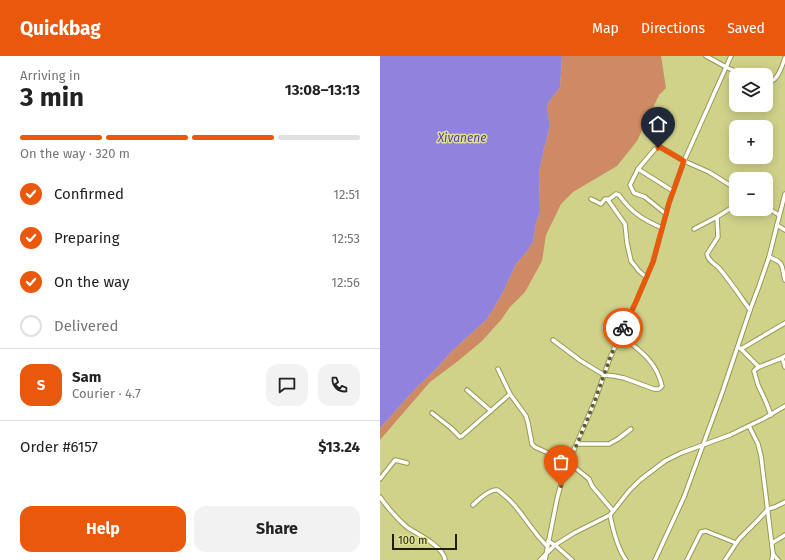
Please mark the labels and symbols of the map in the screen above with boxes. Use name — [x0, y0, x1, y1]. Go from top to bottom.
pin — [641, 107, 675, 148]
water label: Xivanene — [437, 131, 486, 145]
courier — [603, 308, 643, 348]
pin — [544, 445, 578, 486]
scale bar — [392, 532, 457, 551]

